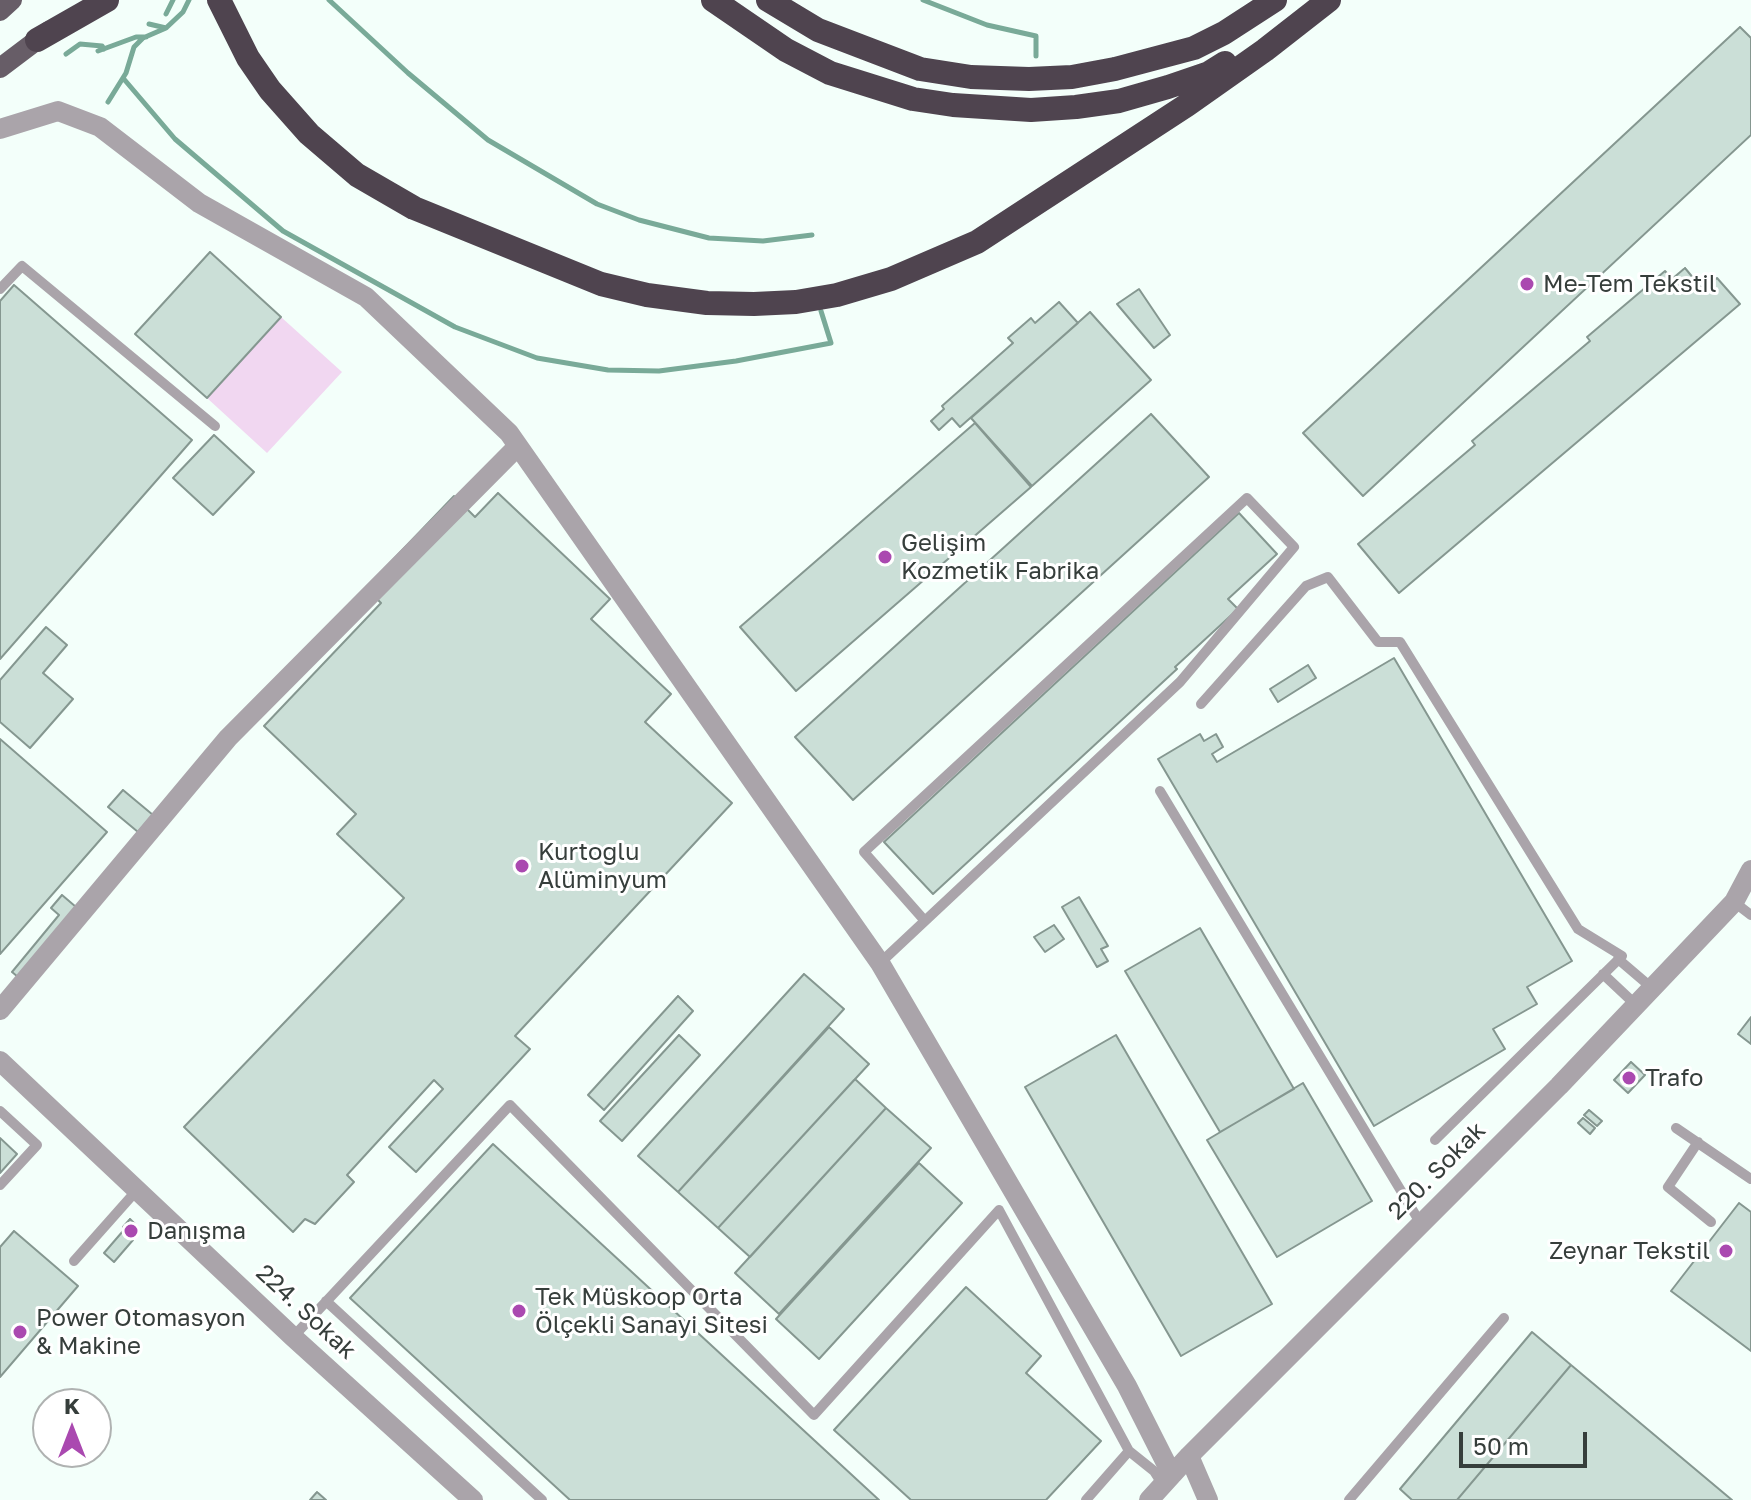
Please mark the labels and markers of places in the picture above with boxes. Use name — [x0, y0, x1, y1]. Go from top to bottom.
place label: Me-Tem Tekstil — [1543, 270, 1716, 298]
marker: Me-Tem Tekstil — [1518, 275, 1536, 293]
place label: Gelişim Kozmetik Fabrika — [901, 529, 1099, 585]
marker: Gelişim Kozmetik Fabrika — [876, 548, 894, 566]
place label: Kurtoğlu Alüminyum — [538, 838, 667, 894]
marker: Kurtoğlu Alüminyum — [513, 857, 531, 875]
place label: Trafo — [1645, 1064, 1703, 1092]
marker: Trafo — [1620, 1069, 1638, 1087]
place label: Danışma — [147, 1217, 246, 1245]
marker: Danışma — [122, 1222, 140, 1240]
place label: Zeynar Tekstil — [1549, 1237, 1710, 1265]
marker: Zeynar Tekstil — [1717, 1242, 1735, 1260]
place label: Tek Müskoop Orta Ölçekli Sanayi Sitesi — [535, 1283, 768, 1339]
marker: Tek Müskoop Orta Ölçekli Sanayi Sitesi — [510, 1302, 528, 1320]
place label: Power Otomasyon & Makine — [36, 1304, 246, 1360]
marker: Power Otomasyon & Makine — [11, 1323, 29, 1341]

